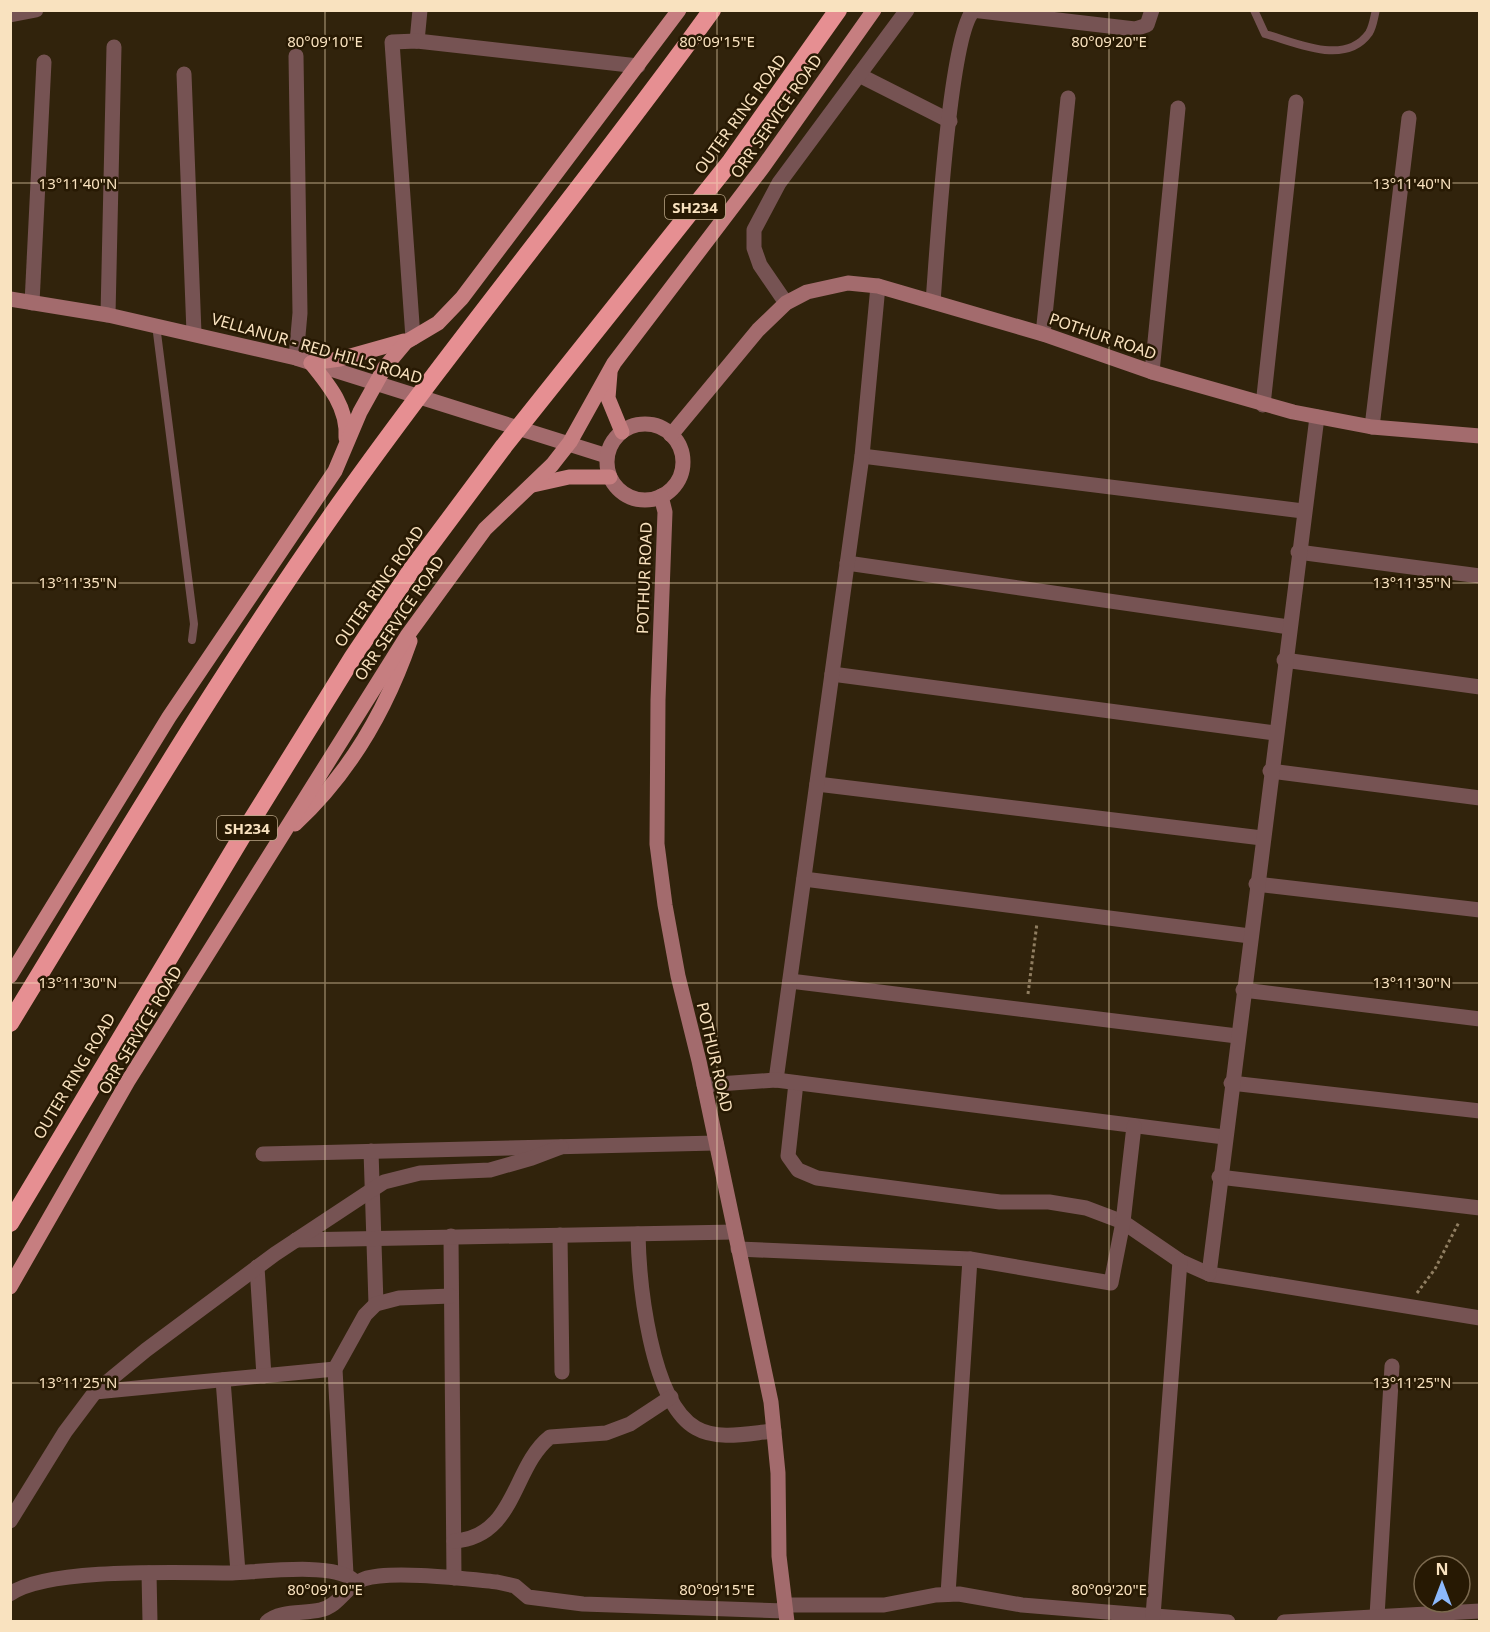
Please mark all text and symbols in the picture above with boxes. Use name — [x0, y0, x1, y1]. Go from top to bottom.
text: 80°09'10"E — [287, 31, 363, 51]
text: 80°09'15"E — [679, 31, 755, 51]
text: 80°09'20"E — [1071, 31, 1147, 51]
street label: OUTER RING ROAD — [689, 49, 791, 179]
street label: ORR SERVICE ROAD — [725, 50, 827, 182]
text: 13°11'40"N — [39, 173, 117, 193]
text: 13°11'40"N — [1373, 173, 1451, 193]
road number: SH234 — [665, 195, 725, 219]
street label: VELLANUR - RED HILLS ROAD — [209, 307, 425, 389]
street label: POTHUR ROAD — [1046, 307, 1160, 365]
street label: OUTER RING ROAD — [329, 521, 429, 651]
street label: POTHUR ROAD — [631, 522, 657, 634]
street label: ORR SERVICE ROAD — [349, 551, 449, 685]
text: 13°11'35"N — [39, 572, 117, 592]
text: 13°11'35"N — [1373, 572, 1451, 592]
road number: SH234 — [217, 816, 277, 840]
street label: ORR SERVICE ROAD — [93, 962, 187, 1098]
text: 13°11'30"N — [39, 972, 117, 992]
text: 13°11'30"N — [1373, 972, 1451, 992]
street label: POTHUR ROAD — [692, 1000, 738, 1114]
street label: OUTER RING ROAD — [28, 1009, 120, 1143]
text: 13°11'25"N — [39, 1372, 117, 1392]
text: 13°11'25"N — [1373, 1372, 1451, 1392]
north arrow — [1412, 1554, 1472, 1614]
text: N — [1435, 1558, 1449, 1580]
text: 80°09'10"E — [287, 1579, 363, 1599]
text: 80°09'15"E — [679, 1579, 755, 1599]
text: 80°09'20"E — [1071, 1579, 1147, 1599]

